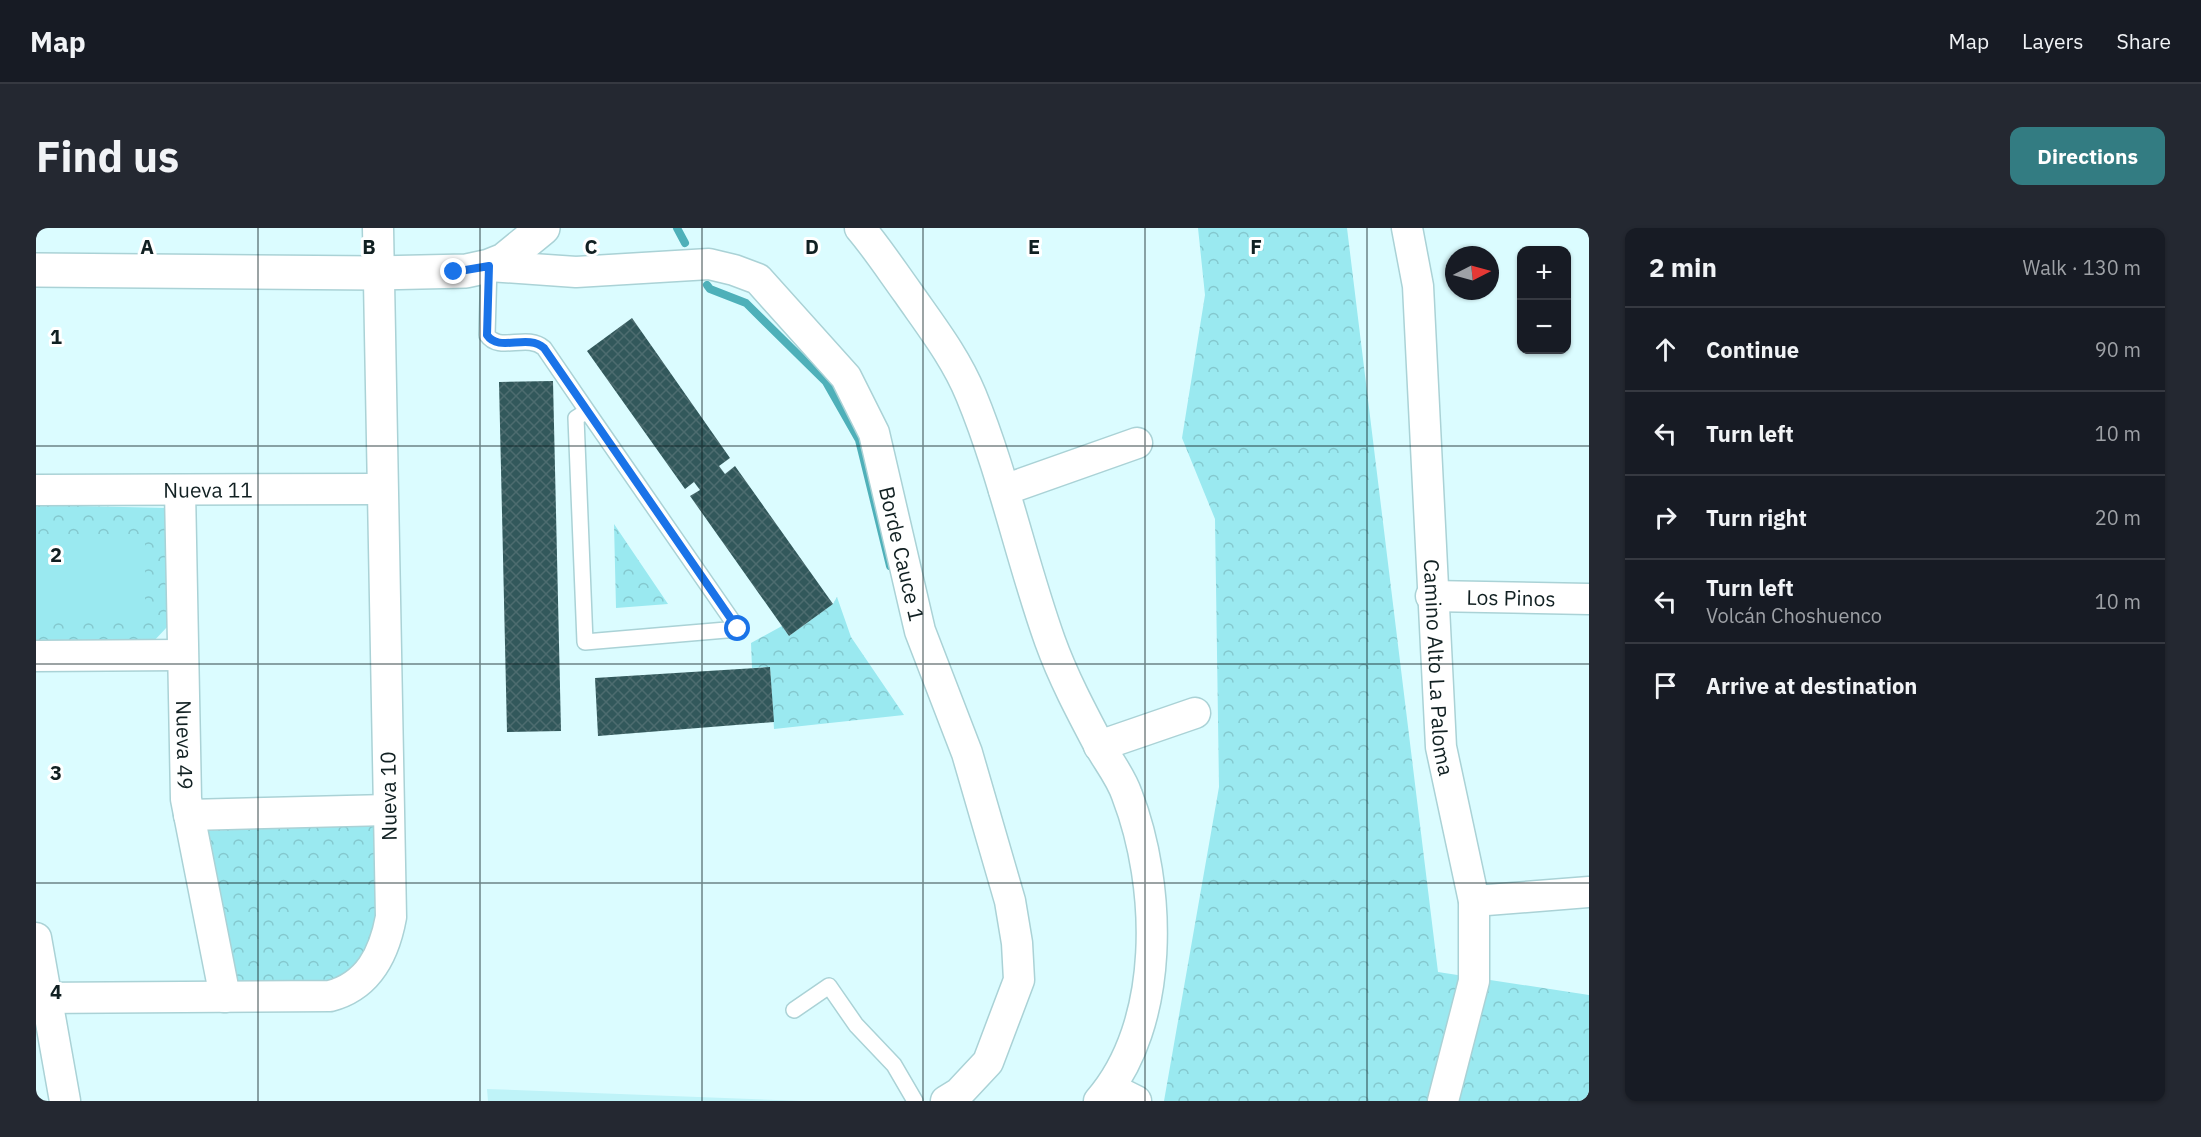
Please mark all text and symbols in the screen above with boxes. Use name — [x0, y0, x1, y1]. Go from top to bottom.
text: Map — [30, 23, 86, 60]
text: Map — [1949, 27, 1989, 55]
text: Layers — [2022, 27, 2084, 55]
text: Share — [2117, 27, 2171, 55]
button: Directions — [2010, 127, 2165, 185]
text: Find us — [36, 129, 179, 184]
text: A — [140, 233, 154, 260]
text: B — [362, 233, 376, 260]
text: C — [584, 233, 598, 260]
text: D — [805, 233, 819, 260]
text: E — [1028, 233, 1040, 260]
text: F — [1250, 233, 1262, 260]
north arrow — [1445, 246, 1499, 300]
map controls — [1517, 246, 1571, 354]
button: + — [1517, 246, 1571, 300]
text: 2 min — [1649, 250, 1717, 284]
text: Walk · 130 m — [2023, 254, 2141, 281]
route end — [440, 258, 466, 284]
button: − — [1517, 300, 1571, 354]
text: 1 — [50, 323, 62, 350]
icon: ahead — [1649, 333, 1682, 366]
text: Continue — [1706, 335, 1799, 364]
text: 90 m — [2095, 336, 2141, 363]
icon: left — [1649, 417, 1682, 450]
text: Turn left — [1706, 419, 1794, 448]
text: 10 m — [2095, 420, 2141, 447]
street label: Nueva 11 — [163, 475, 253, 504]
street label: Borde Cauce 1 — [873, 484, 931, 624]
icon: right — [1649, 501, 1682, 534]
text: Turn right — [1706, 503, 1807, 532]
text: 20 m — [2095, 504, 2141, 531]
text: 2 — [50, 541, 62, 568]
street label: Camino Alto La Paloma — [1418, 558, 1461, 778]
text: Turn left — [1706, 573, 1794, 602]
street label: Los Pinos — [1466, 583, 1556, 612]
icon: left — [1649, 585, 1682, 618]
text: 10 m — [2095, 588, 2141, 615]
text: Volcán Choshuenco — [1706, 602, 1882, 629]
route start — [724, 615, 750, 641]
icon: arrive — [1649, 669, 1682, 702]
text: Arrive at destination — [1706, 671, 1917, 700]
street label: Nueva 49 — [170, 700, 200, 790]
street label: Nueva 10 — [373, 751, 403, 841]
text: 3 — [50, 759, 62, 786]
text: 4 — [50, 978, 62, 1005]

